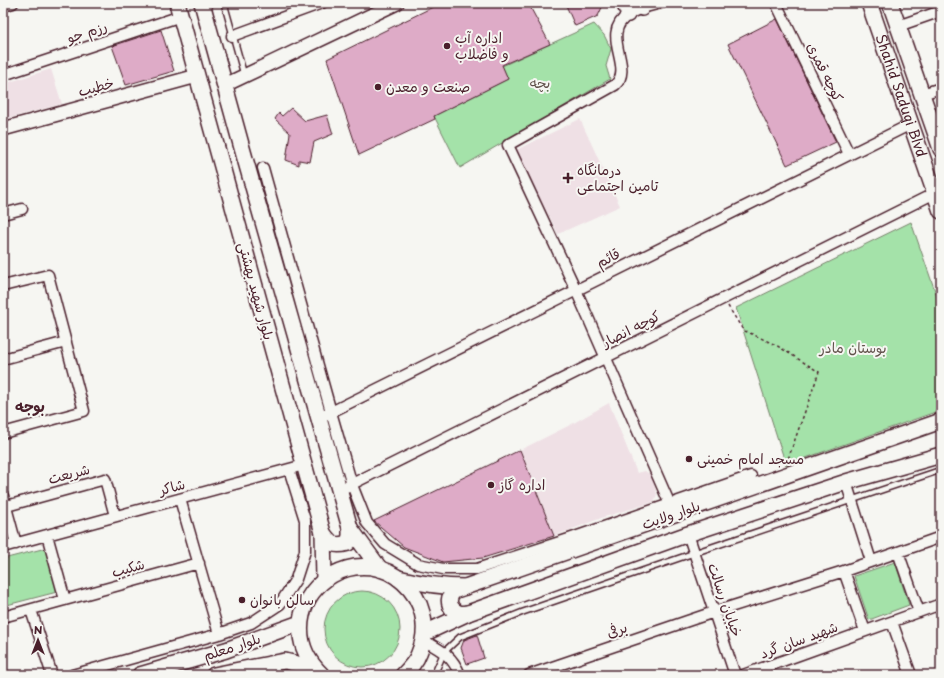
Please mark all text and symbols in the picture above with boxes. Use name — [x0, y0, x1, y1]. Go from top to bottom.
street label: رزم جو — [63, 15, 110, 49]
place label: اداره آب و فاضلاب — [455, 27, 509, 64]
street label: Shahid Saduqi Blvd — [870, 31, 933, 160]
street label: کوچه قمری — [802, 38, 849, 105]
marker: اداره آب و فاضلاب — [442, 41, 452, 51]
street label: خطیب — [76, 72, 116, 101]
park label: بچه — [530, 72, 550, 93]
place label: صنعت و معدن — [386, 76, 470, 97]
marker: صنعت و معدن — [373, 82, 383, 92]
place label: درمانگاه تامین اجتماعی — [577, 159, 659, 196]
marker: درمانگاه تامین اجتماعی — [562, 172, 574, 184]
street label: بلوار شهید بهشتی — [233, 240, 280, 342]
street label: قائم — [592, 243, 624, 273]
street label: کوچه انصار — [597, 305, 664, 353]
park label: بوستان مادر — [819, 337, 886, 358]
district label: بوجه — [15, 394, 45, 417]
place label: مسجد امام خمینی — [697, 448, 804, 470]
marker: مسجد امام خمینی — [684, 454, 694, 464]
street label: شریعت — [46, 458, 92, 489]
street label: شاکر — [155, 473, 187, 500]
place label: اداره گاز — [498, 474, 545, 495]
marker: اداره گاز — [486, 480, 496, 490]
street label: بلوار ولایت — [639, 495, 703, 534]
street label: شکیب — [109, 553, 147, 582]
street label: خیابان رسالت — [703, 560, 748, 640]
place label: سالن بانوان — [250, 589, 314, 610]
marker: سالن بانوان — [237, 595, 247, 605]
street label: برفی — [604, 616, 630, 643]
street label: شهید سان گرد — [757, 616, 841, 663]
north arrow — [18, 620, 58, 660]
text: N — [34, 621, 43, 638]
street label: بلوار معلم — [201, 627, 263, 667]

